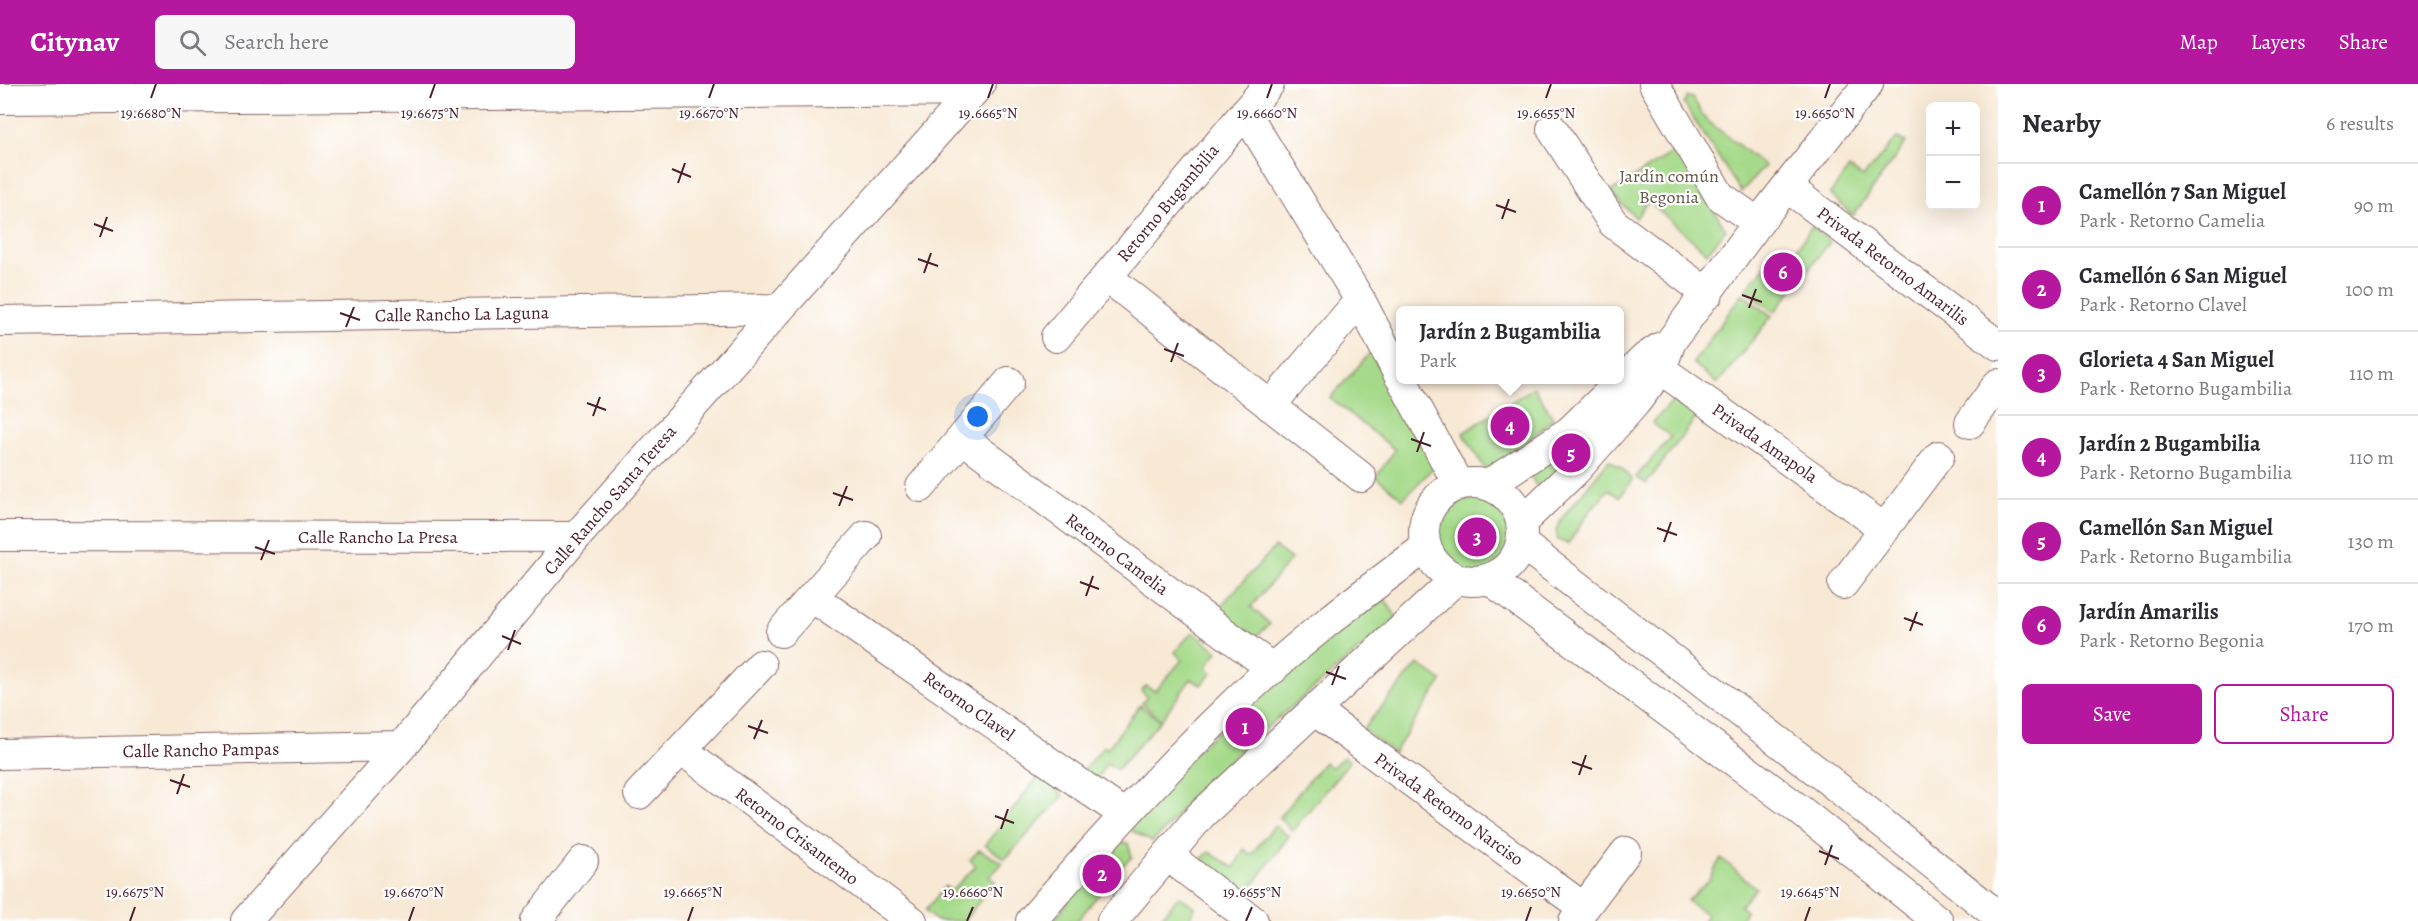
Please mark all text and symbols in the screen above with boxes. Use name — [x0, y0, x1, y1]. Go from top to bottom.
search box — [155, 15, 575, 69]
text: Citynav — [30, 23, 119, 61]
icon: search — [176, 26, 209, 59]
text: Search here — [224, 27, 329, 57]
text: Map — [2179, 28, 2218, 56]
text: Layers — [2251, 28, 2306, 56]
text: Share — [2339, 28, 2388, 56]
map controls — [1926, 102, 1980, 210]
button: + — [1926, 102, 1980, 156]
text: 19.6680°N — [121, 103, 182, 123]
text: 19.6675°N — [401, 103, 459, 123]
text: 19.6670°N — [679, 103, 739, 123]
text: 19.6665°N — [958, 103, 1018, 123]
text: 19.6660°N — [1237, 103, 1298, 123]
text: 19.6655°N — [1517, 103, 1576, 123]
text: 19.6650°N — [1795, 103, 1855, 123]
text: Nearby — [2022, 106, 2101, 141]
text: 6 results — [2326, 110, 2394, 137]
street label: Retorno Bugambilia — [1111, 138, 1225, 267]
button: − — [1926, 156, 1980, 210]
park label: Jardín común Begonia — [1619, 164, 1719, 209]
text: Camellón 7 San Miguel — [2079, 177, 2286, 207]
text: 1 — [2038, 192, 2045, 219]
text: 90 m — [2354, 192, 2394, 219]
street label: Privada Retorno Amarilis — [1812, 201, 1974, 331]
text: Park · Retorno Camelia — [2079, 207, 2265, 234]
pin: 6 — [1764, 250, 1802, 294]
text: Camellón 6 San Miguel — [2079, 261, 2287, 291]
text: 2 — [2037, 276, 2046, 303]
text: 100 m — [2345, 276, 2394, 303]
text: Park · Retorno Clavel — [2079, 291, 2247, 318]
street label: Calle Rancho La Laguna — [375, 300, 550, 328]
popup — [1396, 306, 1624, 384]
text: Jardín 2 Bugambilia — [1419, 317, 1601, 347]
text: Glorieta 4 San Miguel — [2079, 345, 2274, 375]
text: Park — [1419, 347, 1457, 374]
text: 3 — [2037, 360, 2046, 387]
text: 110 m — [2349, 360, 2394, 387]
text: Park · Retorno Bugambilia — [2079, 375, 2292, 402]
street label: Privada Amapola — [1707, 398, 1823, 489]
your location — [963, 402, 992, 431]
pin: 4 — [1490, 404, 1530, 448]
street label: Calle Rancho Santa Teresa — [538, 419, 682, 580]
text: Jardín 2 Bugambilia — [2079, 429, 2261, 459]
pin: 5 — [1552, 430, 1590, 476]
text: 4 — [2037, 444, 2046, 471]
text: 110 m — [2349, 444, 2394, 471]
text: Park · Retorno Bugambilia — [2079, 459, 2292, 486]
street label: Retorno Camelia — [1061, 507, 1174, 601]
text: Camellón San Miguel — [2079, 513, 2273, 543]
pin: 3 — [1458, 514, 1496, 560]
street label: Calle Rancho La Presa — [298, 525, 459, 549]
text: 5 — [2037, 528, 2046, 555]
text: 130 m — [2348, 528, 2394, 555]
text: Park · Retorno Bugambilia — [2079, 543, 2292, 570]
text: Jardín Amarilis — [2079, 597, 2219, 627]
text: 6 — [2037, 612, 2046, 639]
text: 170 m — [2348, 612, 2394, 639]
text: Park · Retorno Begonia — [2079, 627, 2265, 654]
street label: Retorno Clavel — [918, 666, 1020, 747]
button: Save — [2022, 684, 2202, 744]
button: Share — [2214, 684, 2394, 744]
pin: 1 — [1226, 704, 1264, 750]
street label: Calle Rancho Pampas — [122, 737, 280, 763]
street label: Privada Retorno Narciso — [1370, 747, 1528, 871]
street label: Retorno Crisantemo — [730, 782, 864, 890]
pin: 2 — [1082, 852, 1122, 896]
text: 19.6675°N — [106, 882, 164, 902]
text: 19.6670°N — [384, 882, 444, 902]
text: 19.6665°N — [663, 882, 723, 902]
text: 19.6660°N — [943, 882, 1004, 902]
text: 19.6655°N — [1223, 882, 1282, 902]
text: 19.6650°N — [1501, 882, 1561, 902]
text: 19.6645°N — [1781, 882, 1840, 902]

